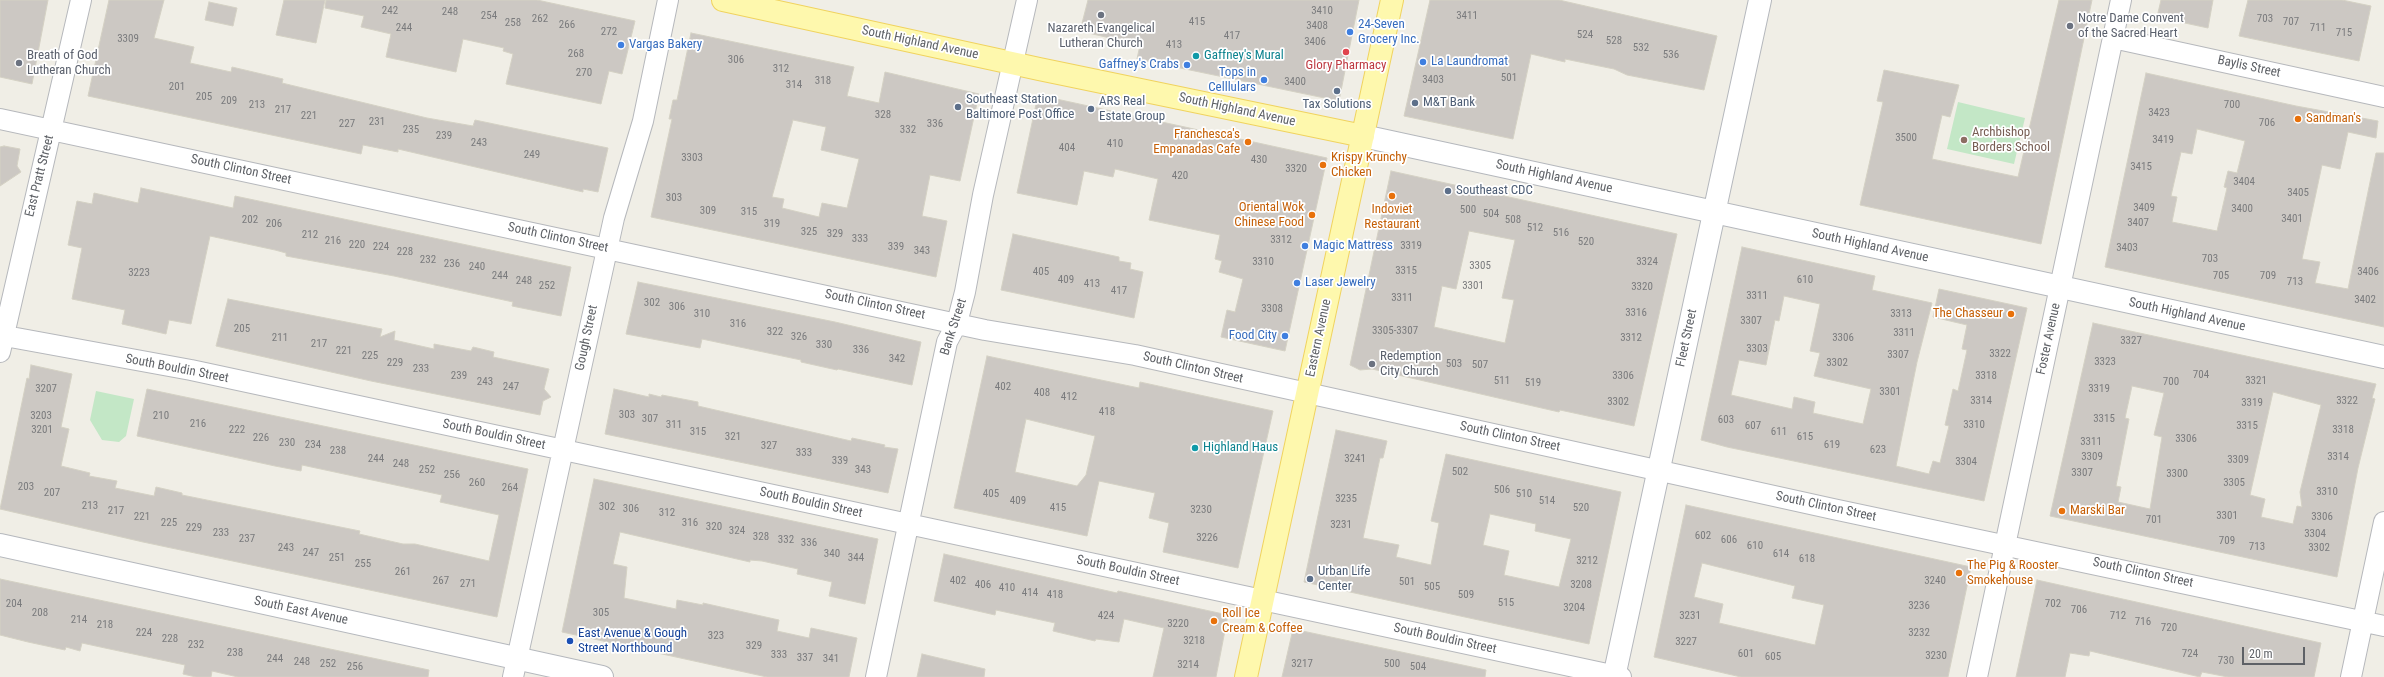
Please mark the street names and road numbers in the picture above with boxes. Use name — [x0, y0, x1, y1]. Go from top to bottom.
street label: South Highland Avenue — [860, 23, 980, 63]
street label: Baylis Street — [2216, 53, 2282, 81]
street label: South Highland Avenue — [1177, 90, 1297, 130]
street label: East Pratt Street — [22, 133, 58, 219]
street label: South Clinton Street — [189, 152, 293, 188]
street label: South Highland Avenue — [1494, 157, 1614, 197]
street label: South Clinton Street — [506, 220, 610, 256]
street label: South Highland Avenue — [1810, 226, 1930, 266]
street label: South Clinton Street — [823, 287, 927, 323]
street label: South Highland Avenue — [2127, 295, 2247, 335]
street label: Bank Street — [937, 297, 971, 357]
street label: Eastern Avenue — [1303, 298, 1335, 378]
street label: Foster Avenue — [2034, 302, 2064, 376]
street label: Gough Street — [572, 304, 602, 372]
street label: Fleet Street — [1673, 308, 1701, 368]
street label: South Clinton Street — [1141, 349, 1245, 387]
street label: South Bouldin Street — [124, 351, 230, 387]
street label: South Bouldin Street — [441, 416, 547, 454]
street label: South Clinton Street — [1458, 419, 1562, 455]
street label: South Bouldin Street — [758, 484, 864, 522]
street label: South Clinton Street — [1774, 489, 1878, 525]
street label: South Bouldin Street — [1075, 552, 1181, 590]
street label: South Clinton Street — [2091, 555, 2195, 591]
street label: South East Avenue — [253, 593, 349, 629]
street label: South Bouldin Street — [1392, 620, 1498, 658]

